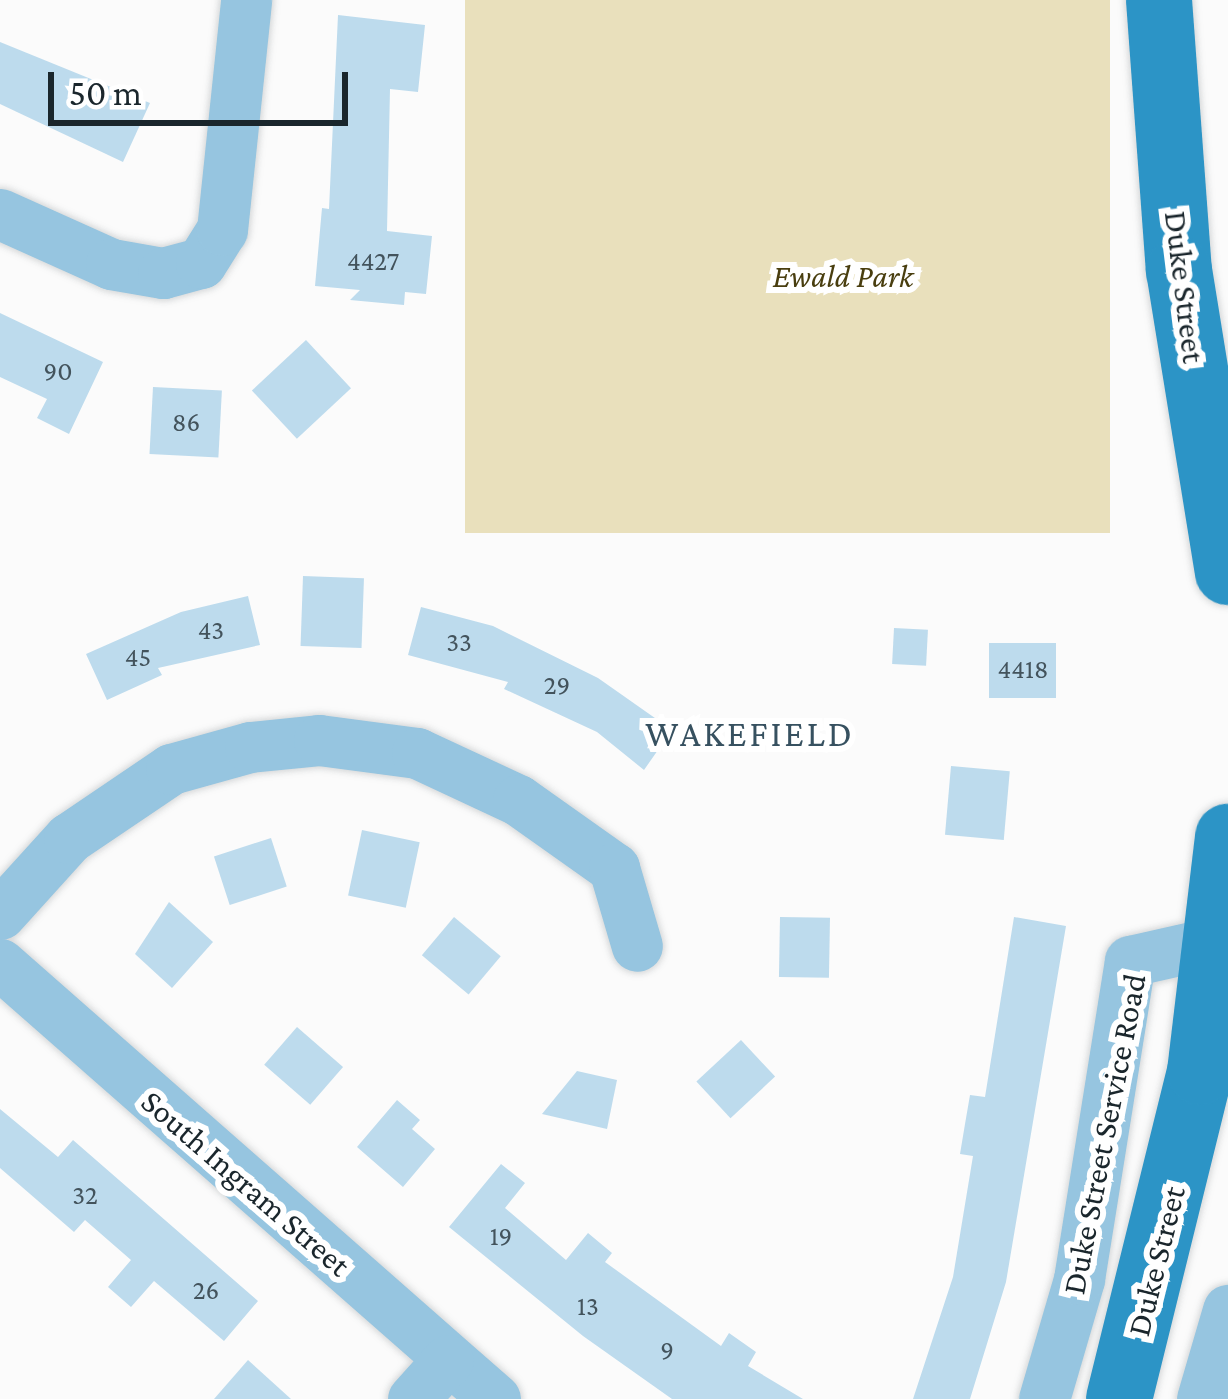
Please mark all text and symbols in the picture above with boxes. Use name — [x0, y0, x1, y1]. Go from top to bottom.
scale bar — [54, 48, 354, 122]
text: 50 m — [69, 73, 142, 113]
street label: Duke Street — [1156, 209, 1214, 365]
house number: 4427 — [347, 246, 399, 278]
park label: Ewald Park — [773, 256, 913, 296]
house number: 90 — [44, 356, 72, 388]
house number: 86 — [172, 407, 200, 439]
house number: 43 — [198, 615, 224, 647]
house number: 33 — [446, 627, 472, 659]
house number: 45 — [125, 642, 151, 674]
house number: 4418 — [997, 654, 1049, 686]
house number: 29 — [544, 670, 570, 702]
district label: WAKEFIELD — [645, 713, 855, 757]
street label: Duke Street Service Road — [1053, 970, 1155, 1298]
street label: South Ingram Street — [133, 1081, 359, 1285]
house number: 32 — [72, 1180, 98, 1212]
street label: Duke Street — [1118, 1182, 1194, 1340]
house number: 19 — [490, 1221, 512, 1253]
house number: 26 — [193, 1275, 219, 1307]
house number: 13 — [577, 1291, 599, 1323]
house number: 9 — [660, 1335, 674, 1367]

